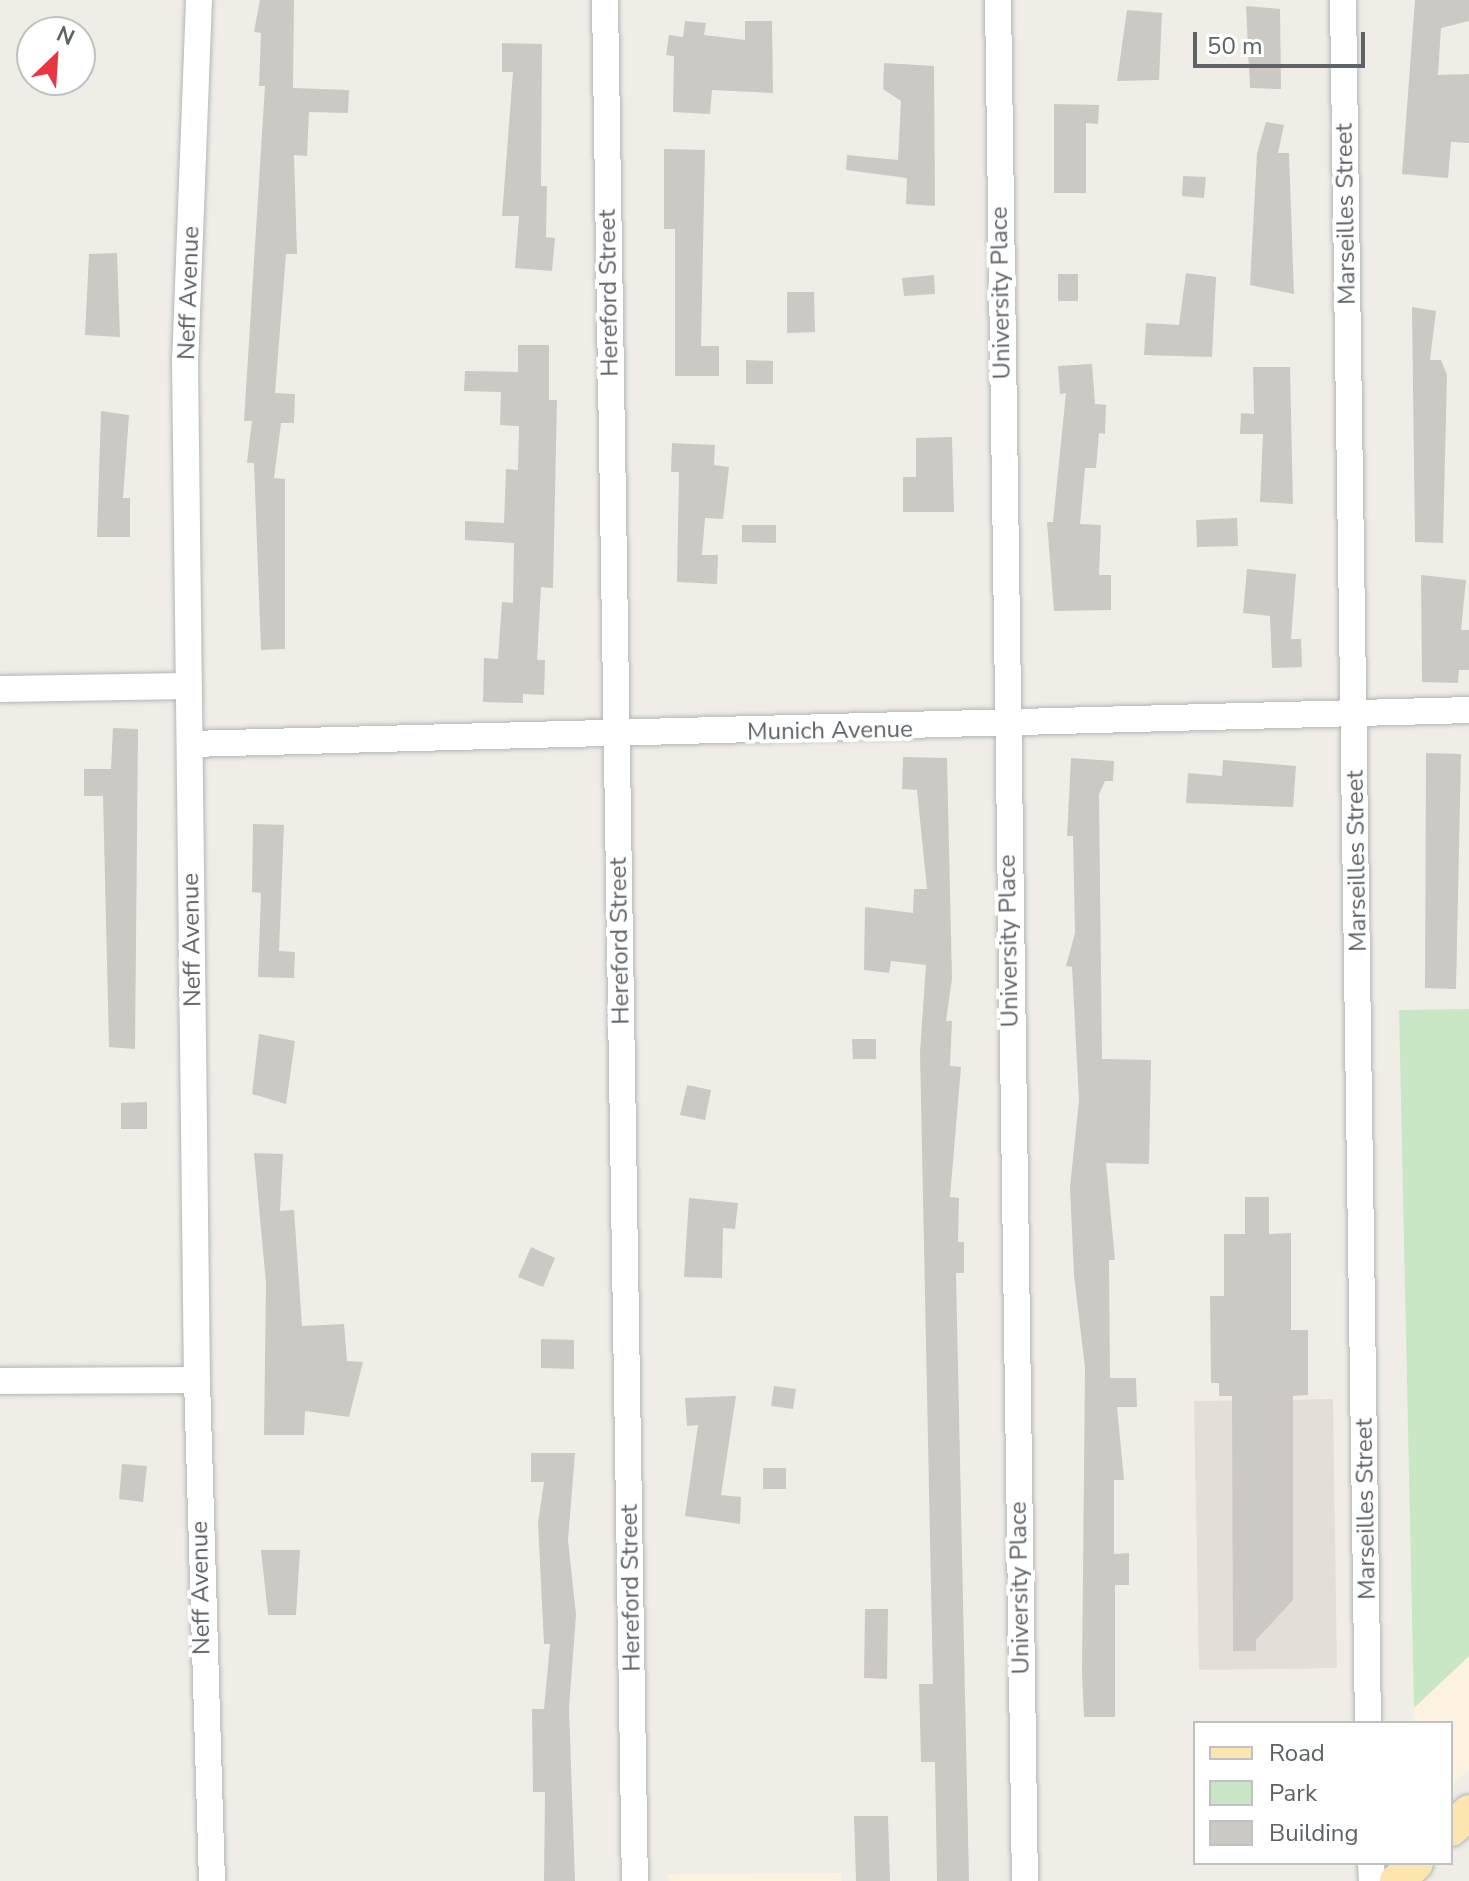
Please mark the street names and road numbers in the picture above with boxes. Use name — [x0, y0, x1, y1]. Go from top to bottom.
street label: Marseilles Street — [1330, 123, 1362, 305]
street label: University Place — [985, 206, 1017, 380]
street label: Hereford Street — [593, 209, 625, 377]
street label: Neff Avenue — [172, 226, 206, 360]
street label: Munich Avenue — [747, 715, 913, 747]
street label: Marseilles Street — [1341, 770, 1373, 952]
street label: University Place — [993, 854, 1025, 1028]
street label: Hereford Street — [604, 857, 636, 1025]
street label: Neff Avenue — [176, 873, 208, 1007]
street label: Marseilles Street — [1350, 1418, 1382, 1600]
street label: University Place — [1004, 1501, 1036, 1675]
street label: Hereford Street — [615, 1504, 647, 1672]
street label: Neff Avenue — [185, 1521, 217, 1655]

